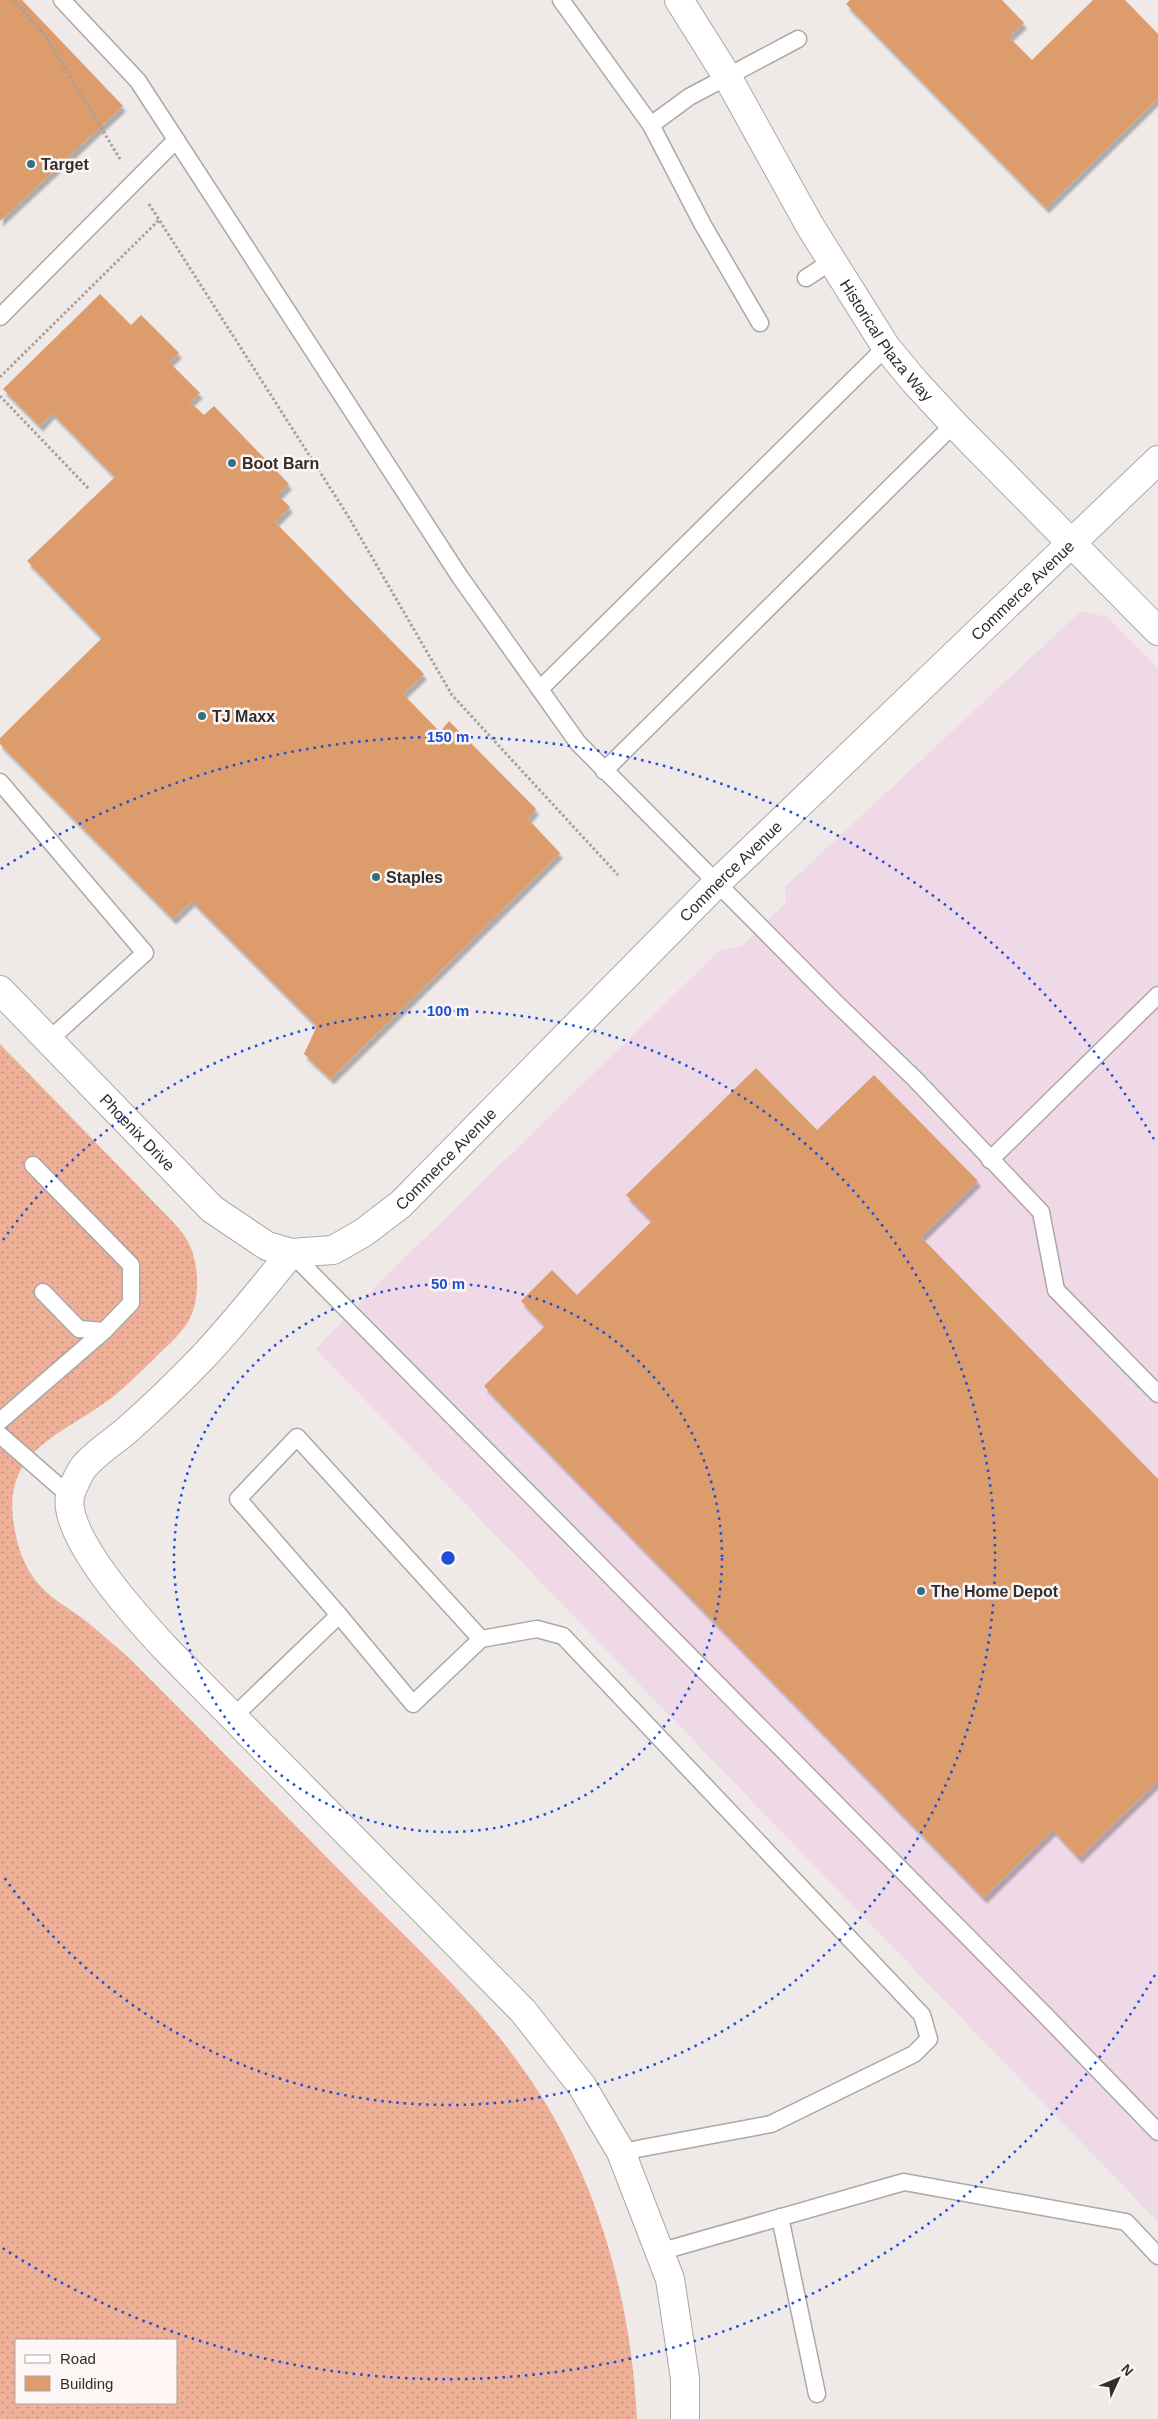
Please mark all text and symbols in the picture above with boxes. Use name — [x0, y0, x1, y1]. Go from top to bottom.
place label: Target — [41, 156, 89, 173]
marker: Target — [25, 158, 37, 170]
street label: Historical Plaza Way — [837, 276, 937, 404]
place label: Boot Barn — [242, 455, 319, 472]
marker: Boot Barn — [226, 457, 238, 469]
street label: Commerce Avenue — [967, 537, 1077, 643]
place label: TJ Maxx — [212, 708, 275, 725]
marker: TJ Maxx — [196, 710, 208, 722]
text: 150 m — [427, 728, 469, 745]
street label: Commerce Avenue — [676, 817, 785, 924]
place label: Staples — [386, 869, 443, 886]
marker: Staples — [370, 871, 382, 883]
text: 100 m — [427, 1002, 469, 1019]
street label: Phoenix Drive — [97, 1091, 179, 1174]
street label: Commerce Avenue — [392, 1104, 499, 1213]
text: 50 m — [431, 1275, 465, 1292]
centre of rings — [439, 1549, 457, 1567]
place label: The Home Depot — [931, 1583, 1059, 1600]
marker: The Home Depot — [915, 1585, 927, 1597]
legend — [15, 2339, 178, 2404]
text: Road — [60, 2350, 96, 2367]
north arrow — [1093, 2354, 1143, 2404]
text: N — [1118, 2361, 1137, 2379]
text: Building — [60, 2375, 113, 2392]

